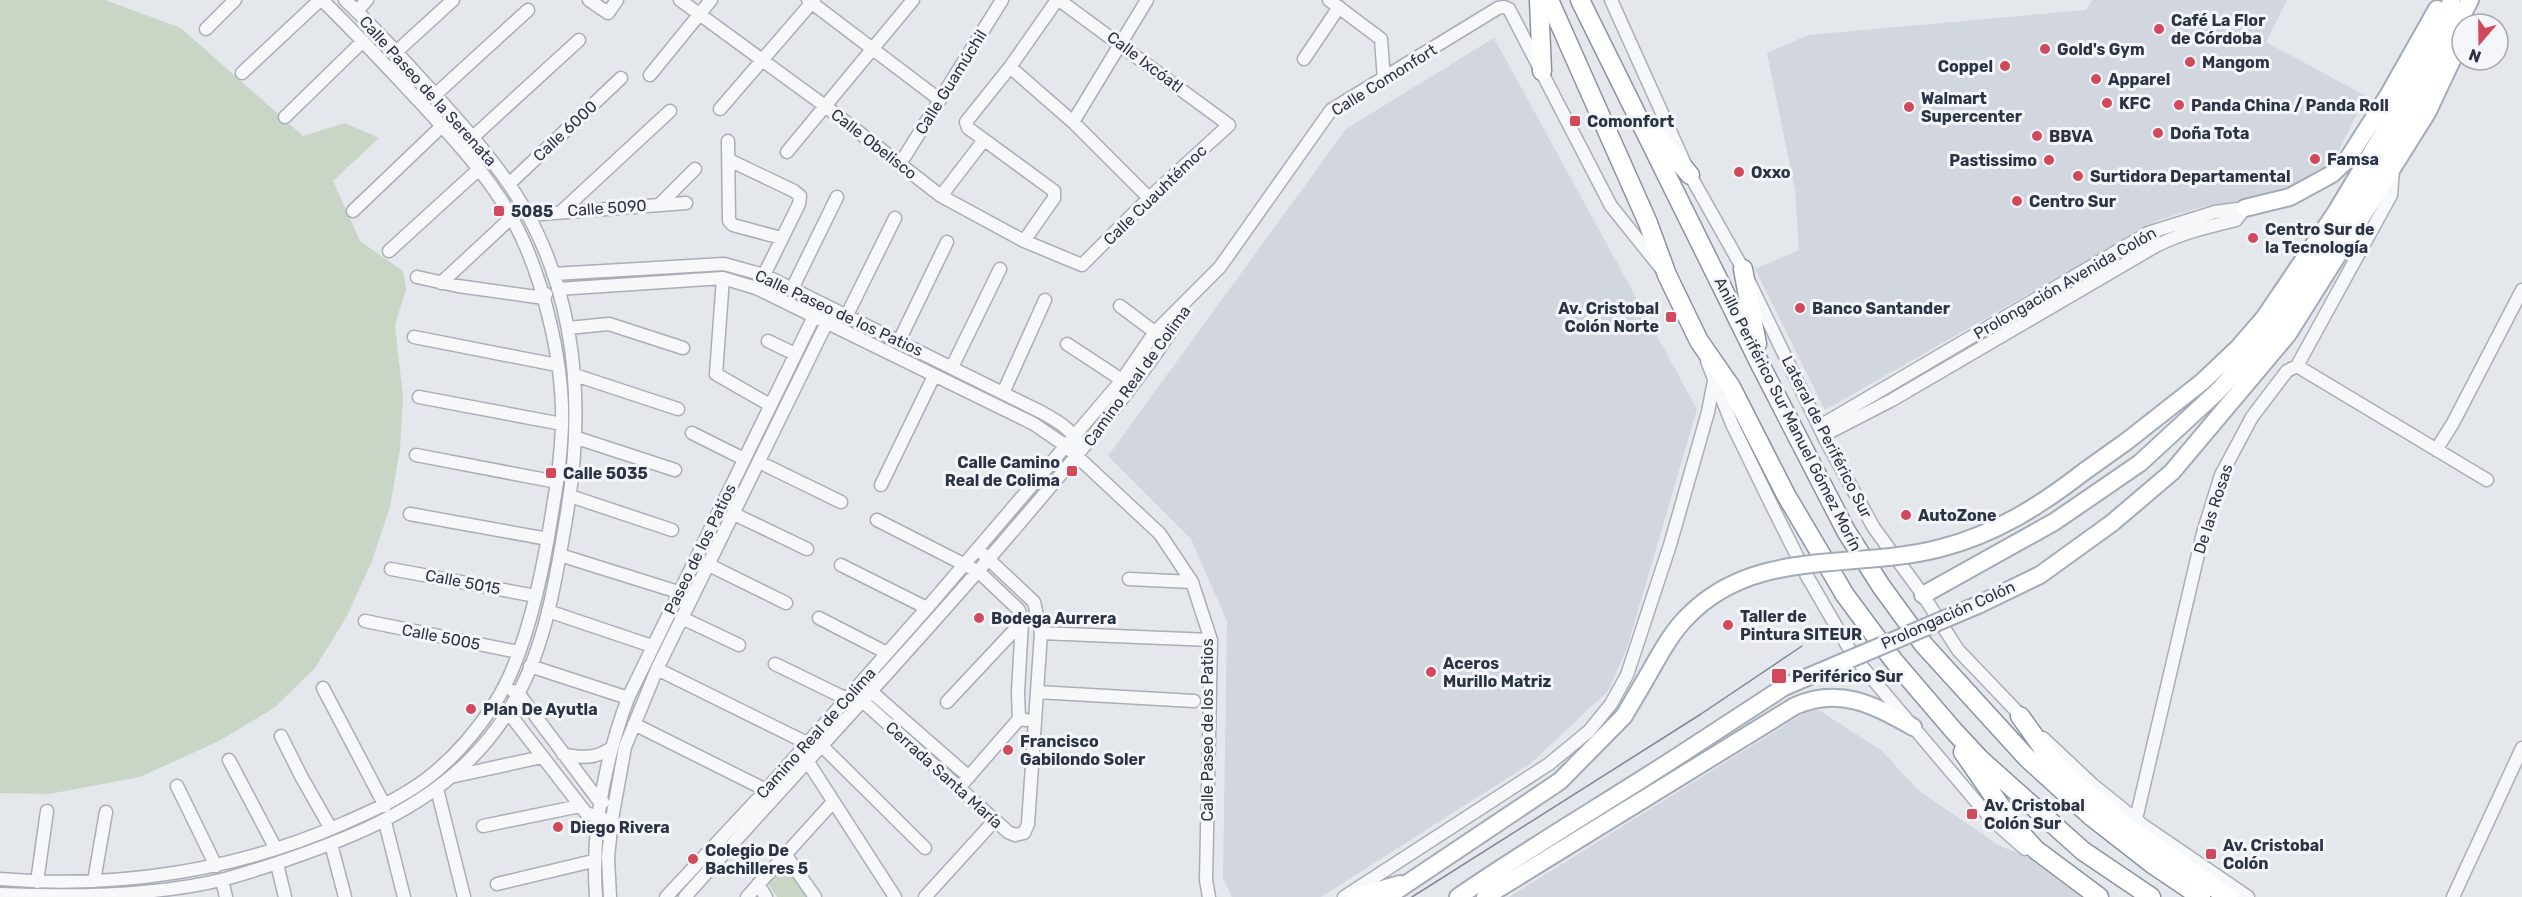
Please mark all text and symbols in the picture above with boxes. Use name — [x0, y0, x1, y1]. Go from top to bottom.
place label: Café La Flor de Córdoba — [2171, 11, 2266, 48]
street label: Calle Paseo de la Serenata — [355, 12, 501, 170]
north arrow — [2450, 12, 2510, 72]
marker: Café La Flor de Córdoba — [2152, 22, 2166, 36]
street label: Calle Guamúchil — [911, 26, 991, 138]
street label: Calle Ixcóatl — [1103, 27, 1187, 97]
street label: Calle Comonfort — [1328, 40, 1440, 120]
place label: Gold's Gym — [2057, 40, 2145, 59]
marker: Gold's Gym — [2038, 42, 2052, 56]
text: N — [2466, 45, 2484, 67]
place label: Mangom — [2202, 53, 2270, 72]
marker: Mangom — [2183, 55, 2197, 69]
place label: Coppel — [1938, 57, 1993, 76]
marker: Coppel — [1998, 59, 2012, 73]
place label: Apparel — [2108, 70, 2170, 89]
marker: Apparel — [2089, 72, 2103, 86]
place label: Walmart Supercenter — [1921, 89, 2023, 126]
place label: KFC — [2119, 94, 2151, 113]
marker: KFC — [2100, 96, 2114, 110]
place label: Panda China / Panda Roll — [2191, 96, 2389, 115]
street label: Calle 6000 — [529, 97, 601, 165]
marker: Panda China / Panda Roll — [2172, 98, 2186, 112]
marker: Walmart Supercenter — [1902, 100, 1916, 114]
street label: Calle Obelisco — [827, 105, 921, 183]
place label: Comonfort — [1587, 112, 1675, 131]
marker: Comonfort — [1568, 114, 1582, 128]
place label: Doña Tota — [2170, 124, 2249, 143]
marker: Doña Tota — [2151, 126, 2165, 140]
place label: BBVA — [2049, 127, 2093, 146]
marker: BBVA — [2030, 129, 2044, 143]
street label: Calle Cuauhtémoc — [1099, 141, 1211, 249]
place label: Famsa — [2327, 150, 2379, 169]
place label: Pastissimo — [1949, 151, 2037, 170]
marker: Famsa — [2308, 152, 2322, 166]
marker: Pastissimo — [2042, 153, 2056, 167]
place label: Oxxo — [1751, 163, 1791, 182]
marker: Oxxo — [1732, 165, 1746, 179]
place label: Surtidora Departamental — [2090, 167, 2291, 186]
marker: Surtidora Departamental — [2071, 169, 2085, 183]
place label: Centro Sur — [2029, 192, 2117, 211]
marker: Centro Sur — [2010, 194, 2024, 208]
street label: Calle 5090 — [567, 196, 647, 220]
place label: 5085 — [511, 202, 553, 221]
marker: 5085 — [492, 204, 506, 218]
place label: Centro Sur de la Tecnología — [2265, 220, 2375, 257]
street label: Prolongación Avenida Colón — [1970, 223, 2160, 343]
marker: Centro Sur de la Tecnología — [2246, 231, 2260, 245]
street label: Calle Paseo de los Patios — [752, 266, 926, 360]
street label: Anillo Periférico Sur Manuel Gómez Morín — [1710, 274, 1866, 554]
place label: Av. Cristobal Colón Norte — [1558, 299, 1659, 336]
place label: Banco Santander — [1812, 299, 1951, 318]
marker: Banco Santander — [1793, 301, 1807, 315]
street label: Camino Real de Colima — [1080, 302, 1194, 450]
marker: Av. Cristobal Colón Norte — [1664, 310, 1678, 324]
street label: Lateral de Periférico Sur — [1778, 353, 1876, 521]
place label: Calle Camino Real de Colima — [945, 453, 1060, 490]
street label: De las Rosas — [2190, 462, 2236, 556]
place label: Calle 5035 — [563, 464, 648, 483]
marker: Calle Camino Real de Colima — [1065, 464, 1079, 478]
marker: Calle 5035 — [544, 466, 558, 480]
street label: Paseo de los Patios — [660, 481, 740, 617]
place label: AutoZone — [1918, 506, 1997, 525]
marker: AutoZone — [1899, 508, 1913, 522]
street label: Calle 5015 — [424, 565, 502, 599]
street label: Prolongación Colón — [1878, 577, 2018, 653]
place label: Taller de Pintura SITEUR — [1740, 607, 1862, 644]
place label: Bodega Aurrera — [991, 609, 1116, 628]
marker: Bodega Aurrera — [972, 611, 986, 625]
marker: Taller de Pintura SITEUR — [1721, 618, 1735, 632]
street label: Calle 5005 — [400, 620, 482, 654]
street label: Calle Paseo de los Patios — [1198, 638, 1217, 822]
place label: Aceros Murillo Matriz — [1443, 654, 1552, 691]
street label: Camino Real de Colima — [752, 664, 880, 802]
marker: Aceros Murillo Matriz — [1424, 665, 1438, 679]
marker: Periférico Sur — [1770, 667, 1788, 685]
place label: Periférico Sur — [1792, 667, 1904, 686]
place label: Plan De Ayutla — [483, 700, 598, 719]
marker: Plan De Ayutla — [464, 702, 478, 716]
street label: Cerrada Santa María — [882, 718, 1006, 832]
place label: Francisco Gabilondo Soler — [1020, 732, 1146, 769]
marker: Francisco Gabilondo Soler — [1001, 743, 1015, 757]
place label: Av. Cristobal Colón Sur — [1984, 796, 2085, 833]
marker: Av. Cristobal Colón Sur — [1965, 807, 1979, 821]
place label: Diego Rivera — [570, 818, 670, 837]
marker: Diego Rivera — [551, 820, 565, 834]
place label: Av. Cristobal Colón — [2223, 836, 2324, 873]
place label: Colegio De Bachilleres 5 — [705, 841, 808, 878]
marker: Av. Cristobal Colón — [2204, 847, 2218, 861]
marker: Colegio De Bachilleres 5 — [686, 852, 700, 866]

